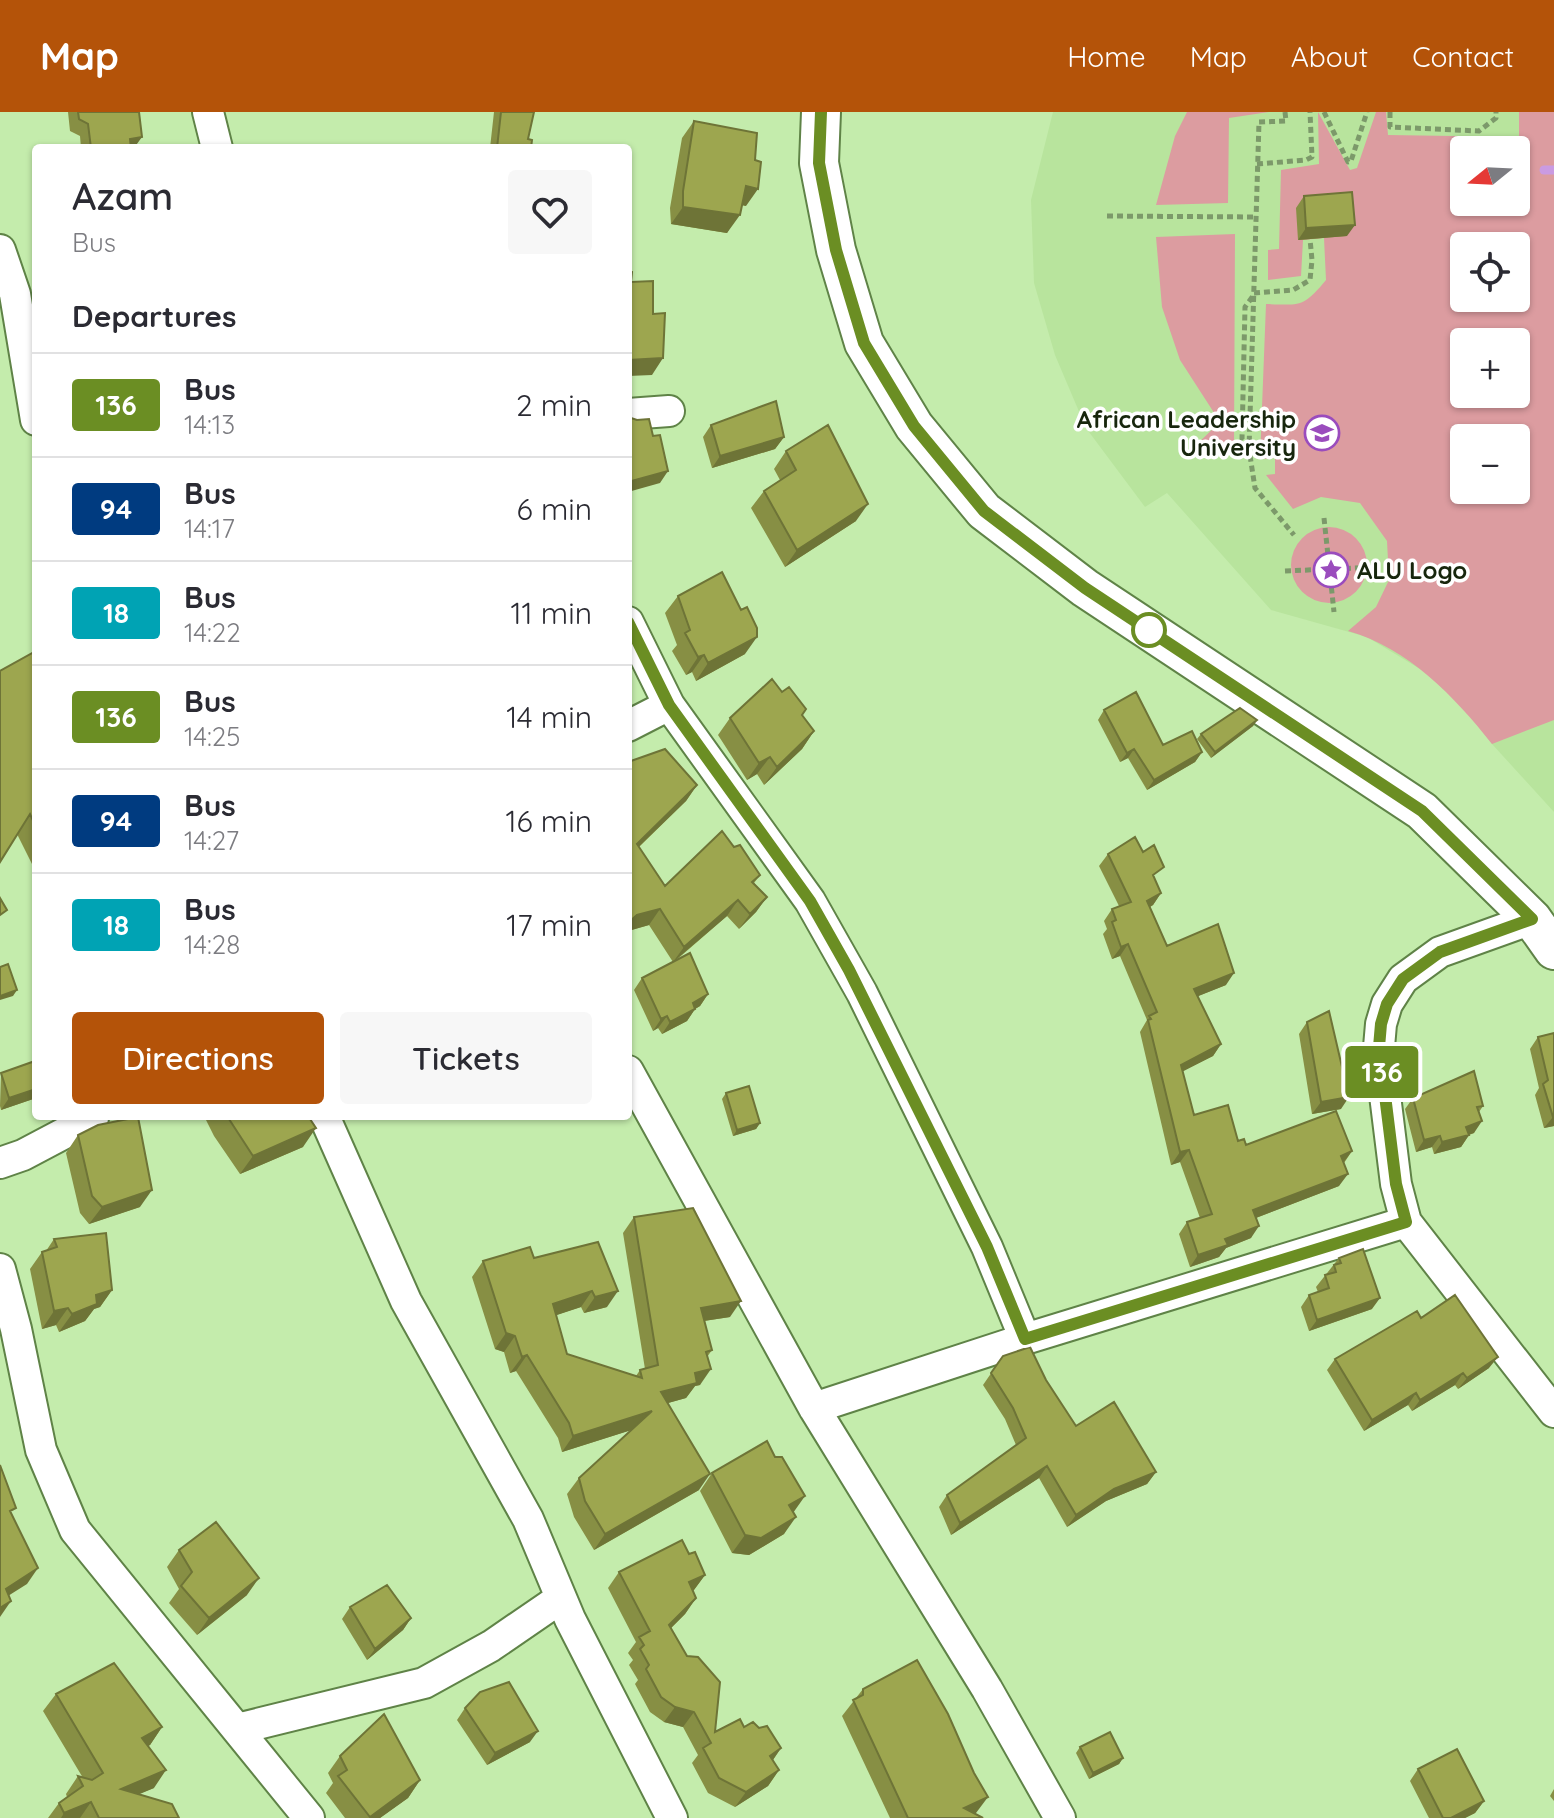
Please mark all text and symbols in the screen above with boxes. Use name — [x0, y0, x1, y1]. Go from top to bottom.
text: Map — [40, 32, 119, 80]
text: Home — [1067, 39, 1146, 74]
text: Map — [1190, 39, 1247, 74]
text: About — [1291, 39, 1368, 74]
text: Contact — [1412, 39, 1514, 74]
north arrow — [1450, 136, 1530, 216]
map controls — [1450, 136, 1530, 504]
button: heart — [508, 170, 592, 254]
text: Azam — [72, 172, 173, 220]
text: Bus — [72, 226, 116, 259]
button: locate — [1450, 232, 1530, 312]
text: Departures — [72, 297, 237, 335]
button: + — [1450, 328, 1530, 408]
text: Bus — [184, 370, 236, 408]
text: 2 min — [516, 386, 592, 424]
text: 136 — [95, 387, 137, 422]
place label: African Leadership University — [1077, 404, 1296, 462]
text: 14:13 — [184, 408, 235, 441]
school or university icon: African Leadership University — [1303, 414, 1341, 452]
button: − — [1450, 424, 1530, 504]
text: Bus — [184, 474, 236, 512]
text: 6 min — [517, 490, 592, 528]
text: 94 — [100, 491, 132, 526]
text: 14:17 — [184, 512, 235, 545]
place icon: ALU Logo — [1312, 551, 1350, 589]
place label: ALU Logo — [1357, 555, 1467, 585]
text: Bus — [184, 578, 236, 616]
text: 11 min — [510, 594, 592, 632]
text: 18 — [103, 595, 129, 630]
unlabelled marker — [1132, 613, 1166, 647]
text: 14:22 — [184, 616, 241, 649]
text: Bus — [184, 682, 236, 720]
text: 14 min — [506, 698, 592, 736]
text: 136 — [95, 699, 137, 734]
text: 14:25 — [184, 720, 240, 753]
text: Bus — [184, 786, 236, 824]
text: 16 min — [505, 802, 592, 840]
text: 94 — [100, 803, 132, 838]
text: 14:27 — [184, 824, 239, 857]
text: Bus — [184, 890, 236, 928]
text: 17 min — [506, 906, 592, 944]
text: 18 — [103, 907, 129, 942]
text: 14:28 — [184, 928, 240, 961]
button: Directions — [72, 1012, 324, 1104]
button: Tickets — [340, 1012, 592, 1104]
line badge: 136 — [1336, 1046, 1428, 1098]
text: 136 — [1361, 1054, 1403, 1089]

